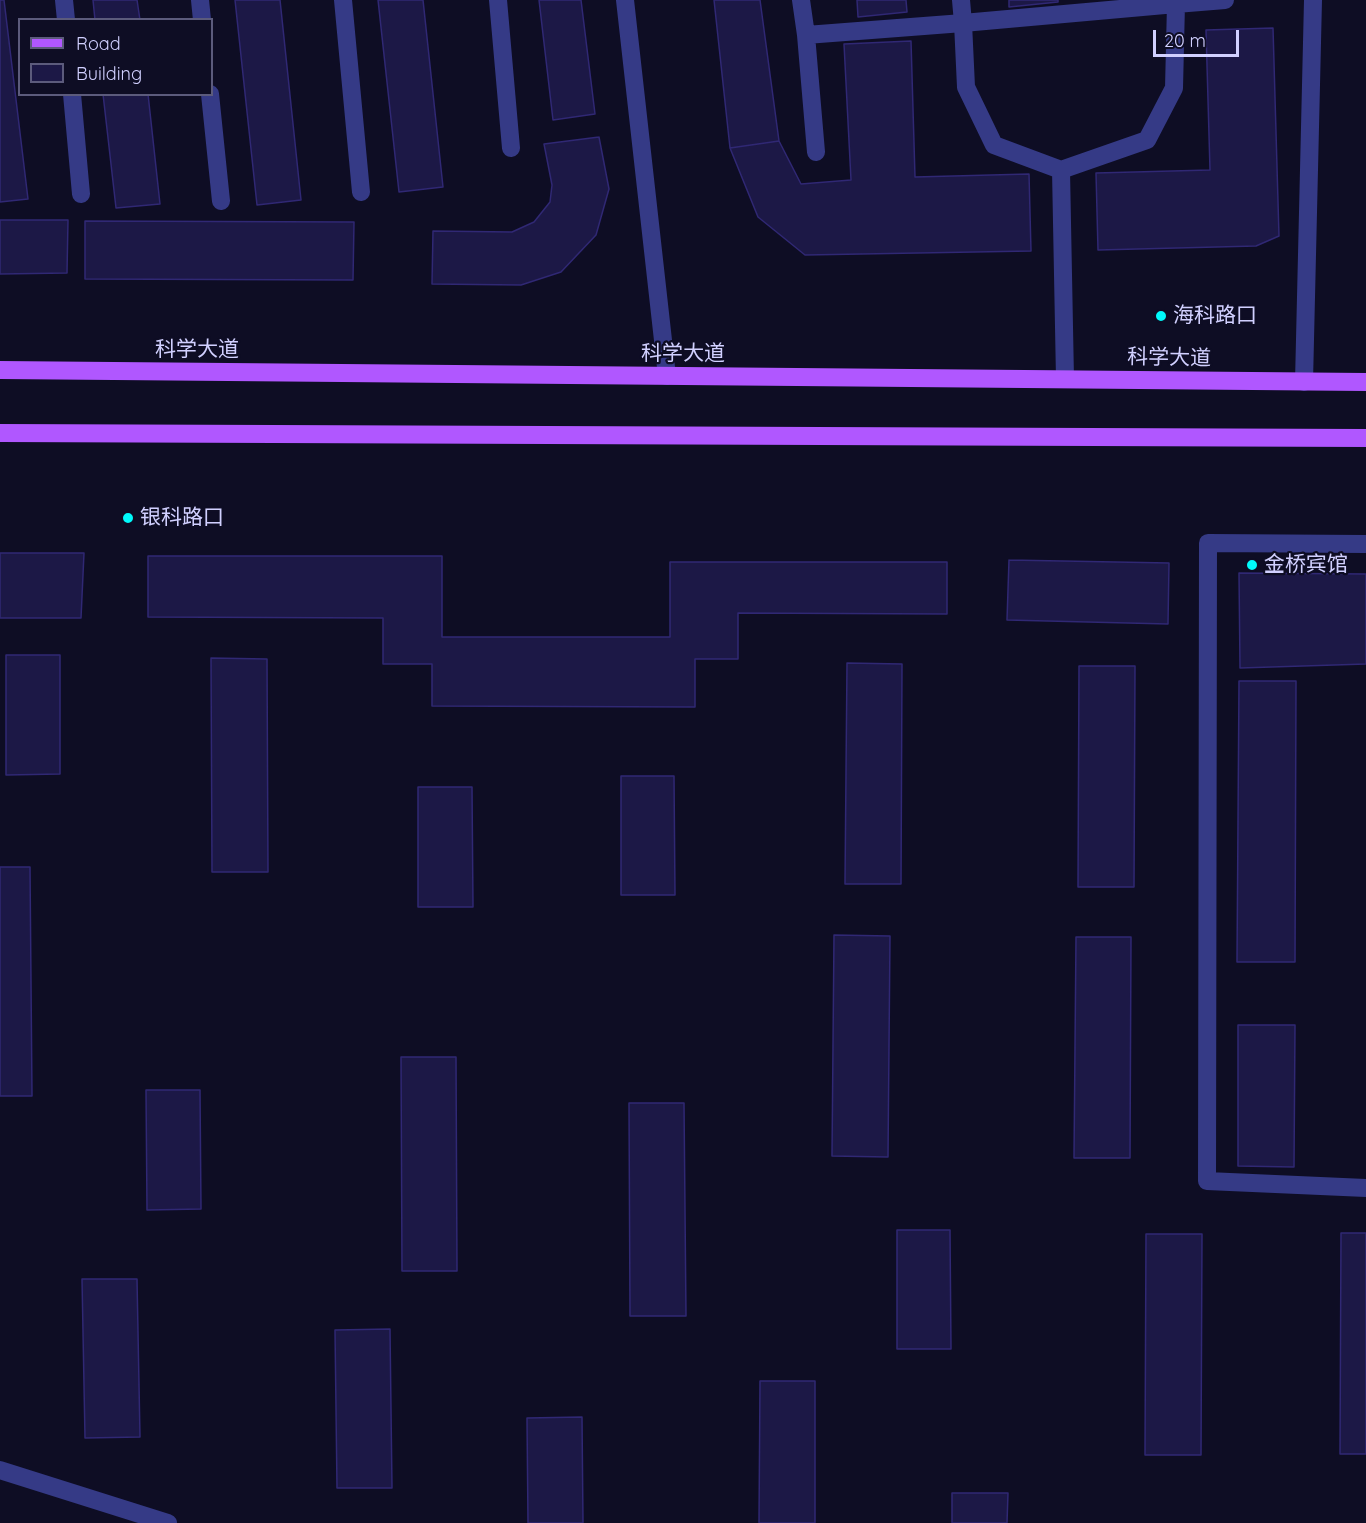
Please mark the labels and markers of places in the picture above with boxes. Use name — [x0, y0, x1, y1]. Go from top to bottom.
place label: 海科路口 — [1173, 303, 1257, 329]
marker: 海科路口 — [1154, 309, 1168, 323]
place label: 银科路口 — [140, 505, 224, 531]
marker: 银科路口 — [121, 511, 135, 525]
place label: 金桥宾馆 — [1264, 552, 1348, 578]
marker: 金桥宾馆 — [1245, 558, 1259, 572]

